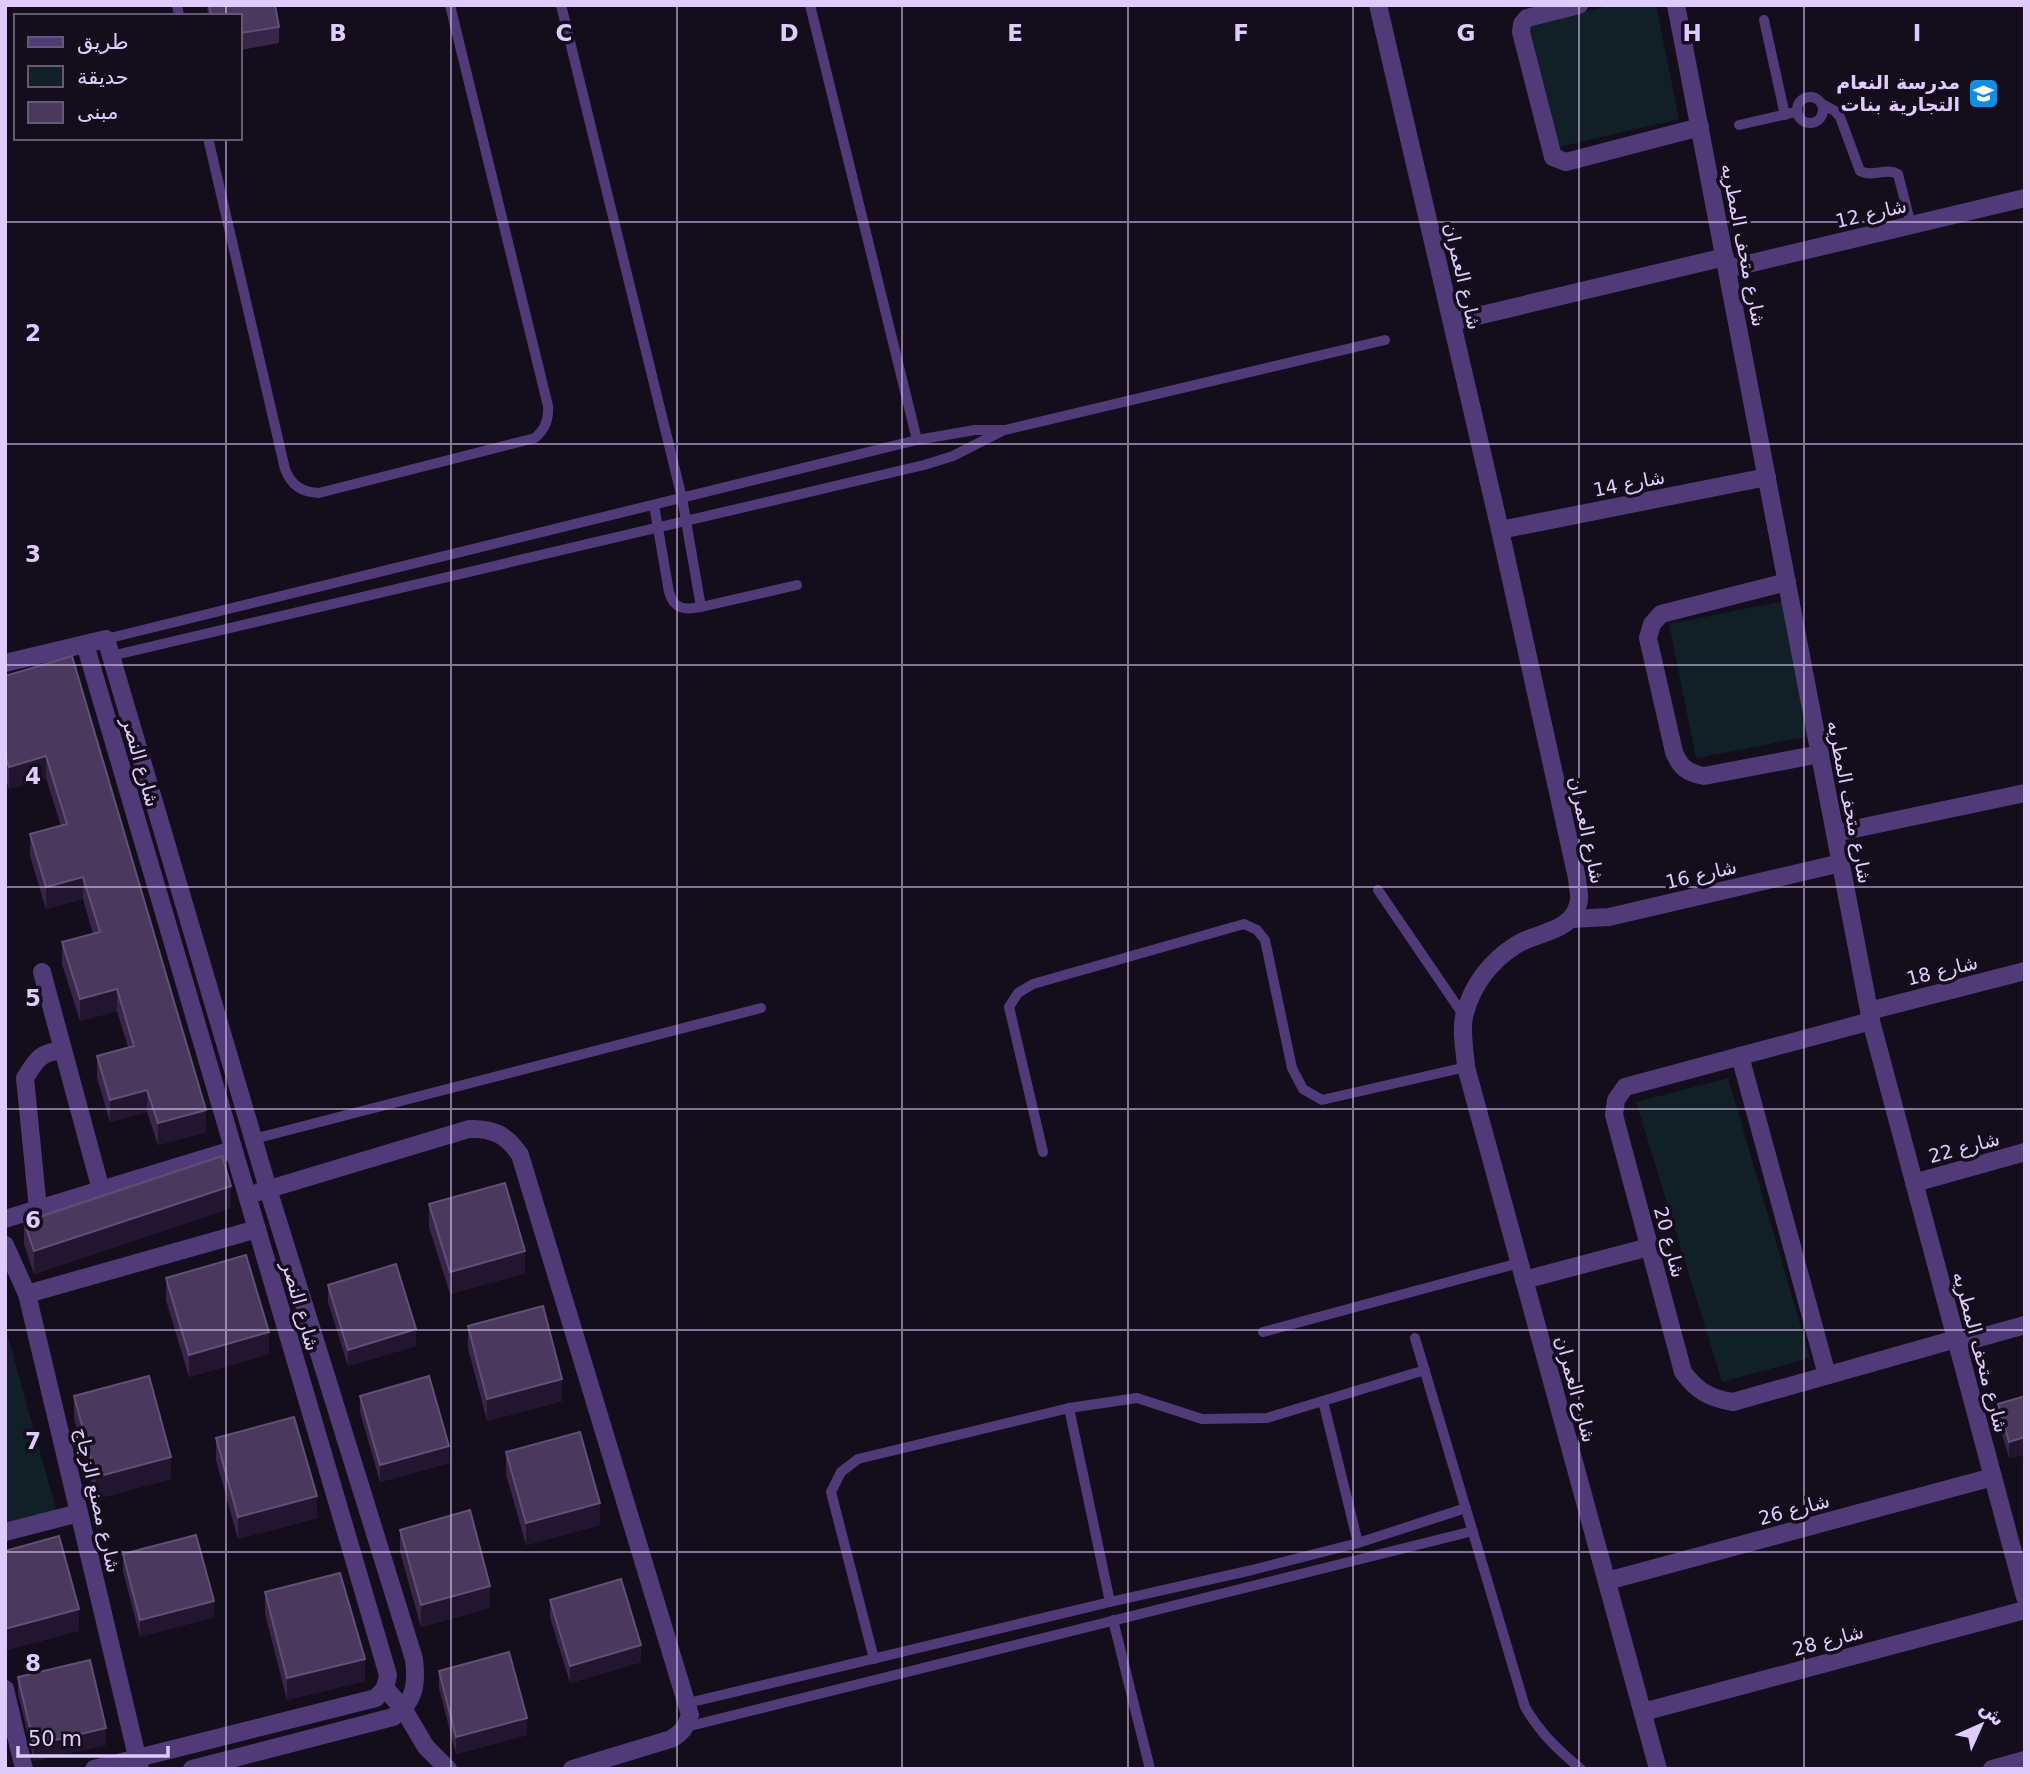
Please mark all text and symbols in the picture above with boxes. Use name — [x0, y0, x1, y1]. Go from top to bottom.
legend — [14, 14, 242, 140]
text: B — [329, 20, 347, 46]
text: C — [556, 20, 572, 46]
text: D — [779, 20, 799, 46]
text: E — [1007, 20, 1023, 46]
text: F — [1233, 20, 1249, 46]
text: G — [1457, 20, 1475, 46]
text: H — [1682, 20, 1702, 46]
text: I — [1913, 20, 1921, 46]
text: طريق — [77, 30, 129, 54]
text: حديقة — [77, 65, 129, 89]
place label: مدرسة النعام التجارية بنات — [1836, 71, 1960, 116]
school or university icon: مدرسة النعام التجارية بنات — [1966, 76, 2000, 110]
text: مبنى — [77, 100, 118, 124]
street label: شارع متحف المطريه — [1716, 162, 1771, 329]
street label: شارع 12 — [1833, 194, 1909, 233]
street label: شارع العمران — [1439, 220, 1486, 332]
text: 2 — [25, 320, 41, 346]
street label: شارع 14 — [1591, 465, 1667, 502]
text: 3 — [25, 541, 41, 567]
street label: شارع النصر — [117, 714, 164, 810]
street label: شارع متحف المطريه — [1822, 719, 1877, 886]
text: 4 — [25, 763, 41, 789]
street label: شارع العمران — [1564, 774, 1609, 886]
street label: شارع 16 — [1663, 855, 1739, 894]
street label: شارع 18 — [1904, 951, 1980, 990]
text: 5 — [25, 985, 41, 1011]
street label: شارع 22 — [1926, 1127, 2002, 1168]
street label: شارع 20 — [1649, 1204, 1690, 1280]
text: 6 — [25, 1207, 41, 1233]
street label: شارع النصر — [277, 1258, 324, 1354]
street label: شارع متحف المطريه — [1948, 1269, 2013, 1435]
street label: شارع العمران — [1550, 1333, 1601, 1445]
street label: شارع مصنع الزجاج — [70, 1425, 125, 1575]
text: 7 — [25, 1428, 41, 1454]
street label: شارع 26 — [1756, 1489, 1832, 1530]
street label: شارع 28 — [1790, 1620, 1866, 1661]
text: 8 — [25, 1650, 41, 1676]
north arrow — [1946, 1690, 2016, 1760]
text: ش — [1975, 1696, 2010, 1731]
scale bar — [18, 1714, 168, 1758]
text: 50 m — [28, 1727, 82, 1751]

